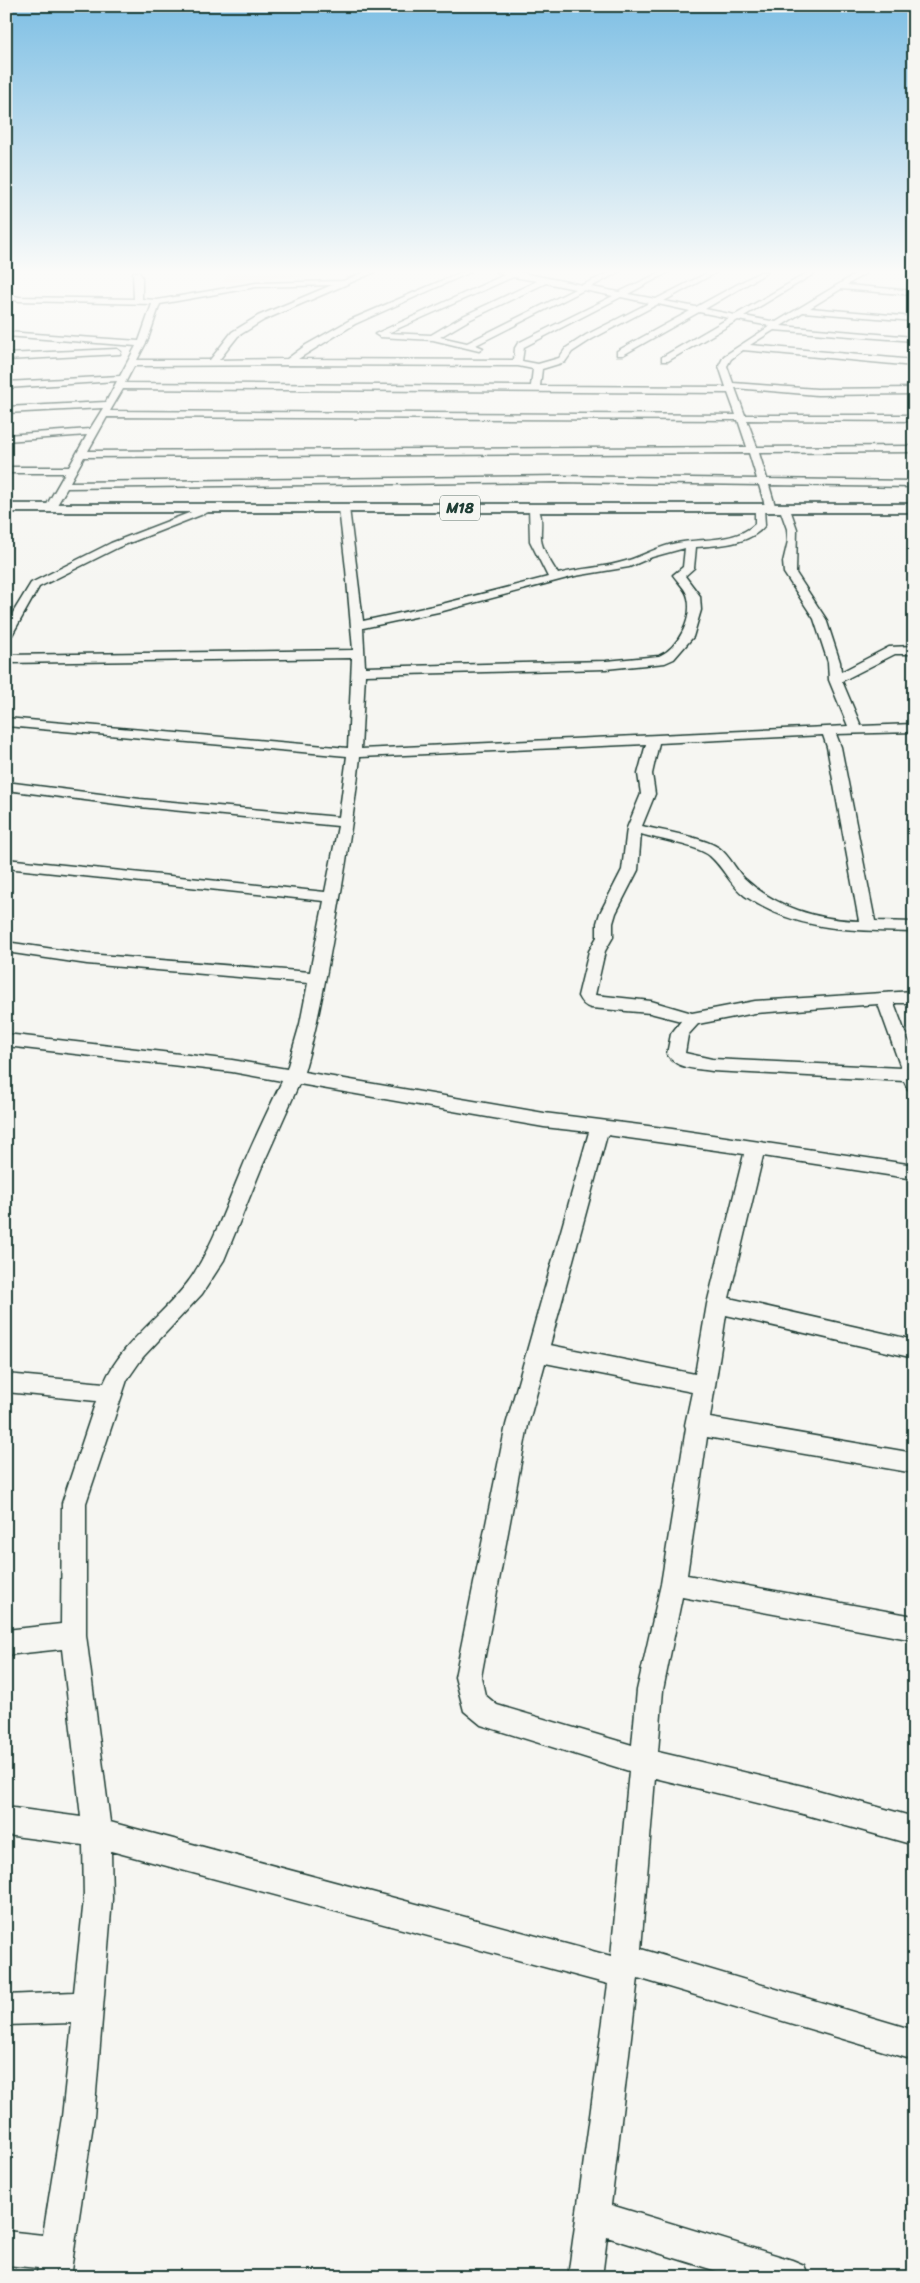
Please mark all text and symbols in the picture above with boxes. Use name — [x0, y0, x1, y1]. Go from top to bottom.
road number: M18 — [440, 496, 480, 520]

